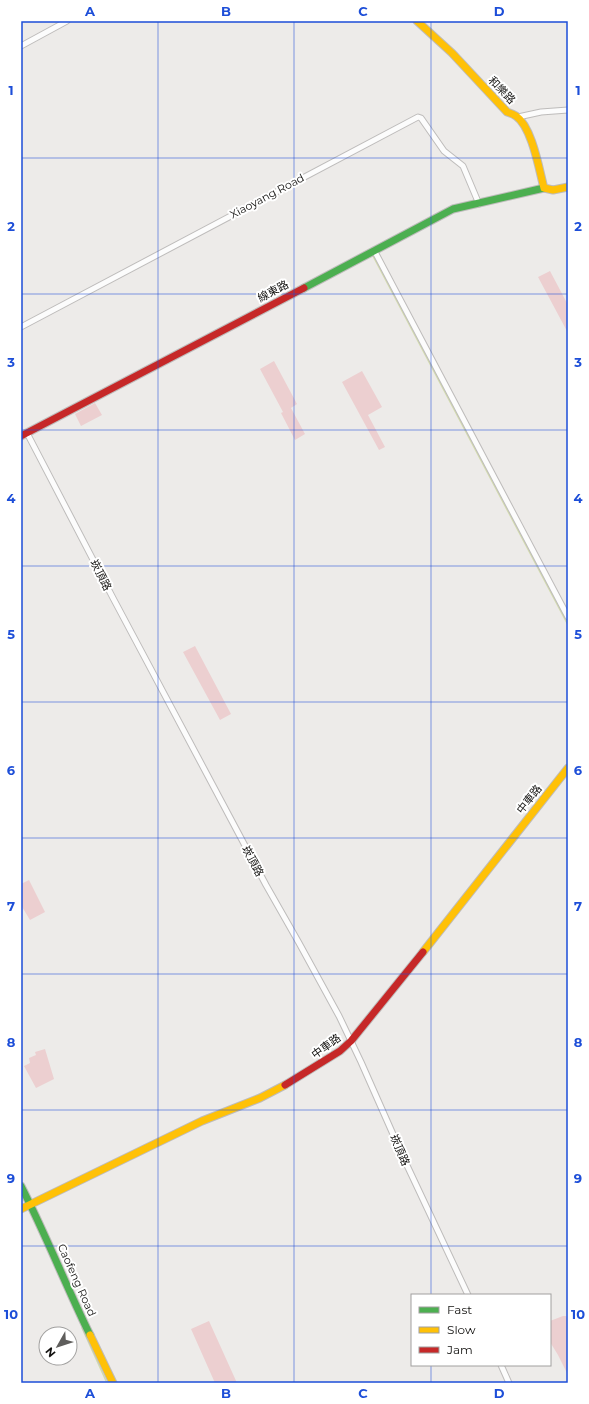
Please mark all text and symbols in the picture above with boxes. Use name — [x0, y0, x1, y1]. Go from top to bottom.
text: A — [84, 3, 96, 19]
text: B — [221, 3, 231, 19]
text: C — [358, 3, 368, 19]
text: D — [494, 3, 505, 19]
street label: 和樂路 — [486, 73, 518, 107]
text: 1 — [8, 82, 14, 98]
text: 1 — [575, 82, 581, 98]
street label: Xiaoyang Road — [227, 171, 307, 221]
text: 2 — [7, 218, 15, 234]
text: 2 — [574, 218, 582, 234]
street label: 線東路 — [255, 277, 291, 305]
text: 3 — [6, 354, 15, 370]
text: 3 — [573, 354, 582, 370]
text: 4 — [7, 490, 16, 506]
text: 4 — [574, 490, 583, 506]
street label: 崁頂路 — [87, 557, 115, 593]
text: 5 — [7, 626, 15, 642]
text: 5 — [574, 626, 582, 642]
text: 6 — [7, 762, 16, 778]
text: 6 — [574, 762, 583, 778]
street label: 中車路 — [513, 782, 545, 816]
street label: 崁頂路 — [239, 843, 267, 879]
text: 7 — [7, 898, 15, 914]
text: 7 — [574, 898, 582, 914]
street label: 中車路 — [309, 1031, 343, 1061]
text: 8 — [7, 1034, 16, 1050]
text: 8 — [574, 1034, 583, 1050]
street label: 崁頂路 — [387, 1132, 413, 1168]
text: 9 — [7, 1170, 15, 1186]
text: 9 — [574, 1170, 582, 1186]
street label: Caofeng Road — [55, 1242, 99, 1318]
legend — [411, 1294, 551, 1366]
text: Fast — [447, 1302, 472, 1317]
text: 10 — [4, 1306, 18, 1322]
text: 10 — [571, 1306, 585, 1322]
text: Slow — [447, 1322, 476, 1337]
north arrow — [38, 1326, 78, 1366]
text: Jam — [446, 1342, 473, 1357]
text: N — [42, 1344, 58, 1360]
text: A — [84, 1385, 96, 1401]
text: B — [221, 1385, 231, 1401]
text: C — [358, 1385, 368, 1401]
text: D — [494, 1385, 505, 1401]

